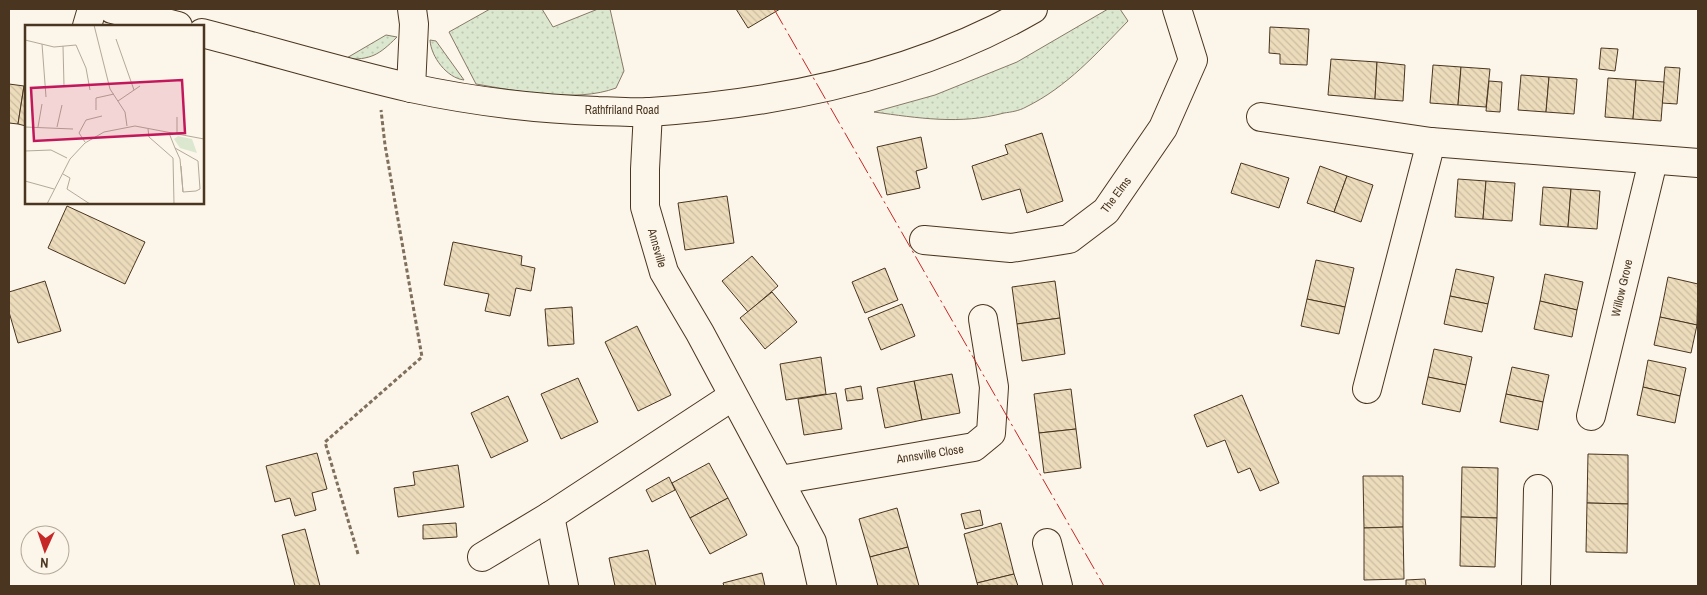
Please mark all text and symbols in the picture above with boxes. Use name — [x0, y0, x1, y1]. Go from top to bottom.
inset map — [25, 25, 204, 204]
street label: Rathfriland Road — [585, 102, 659, 118]
street label: The Elms — [1097, 174, 1135, 216]
street label: Annsville — [644, 226, 670, 269]
street label: Willow Grove — [1608, 258, 1636, 318]
street label: Annsville Close — [894, 441, 965, 467]
north arrow — [20, 525, 70, 575]
text: N — [40, 554, 49, 572]

